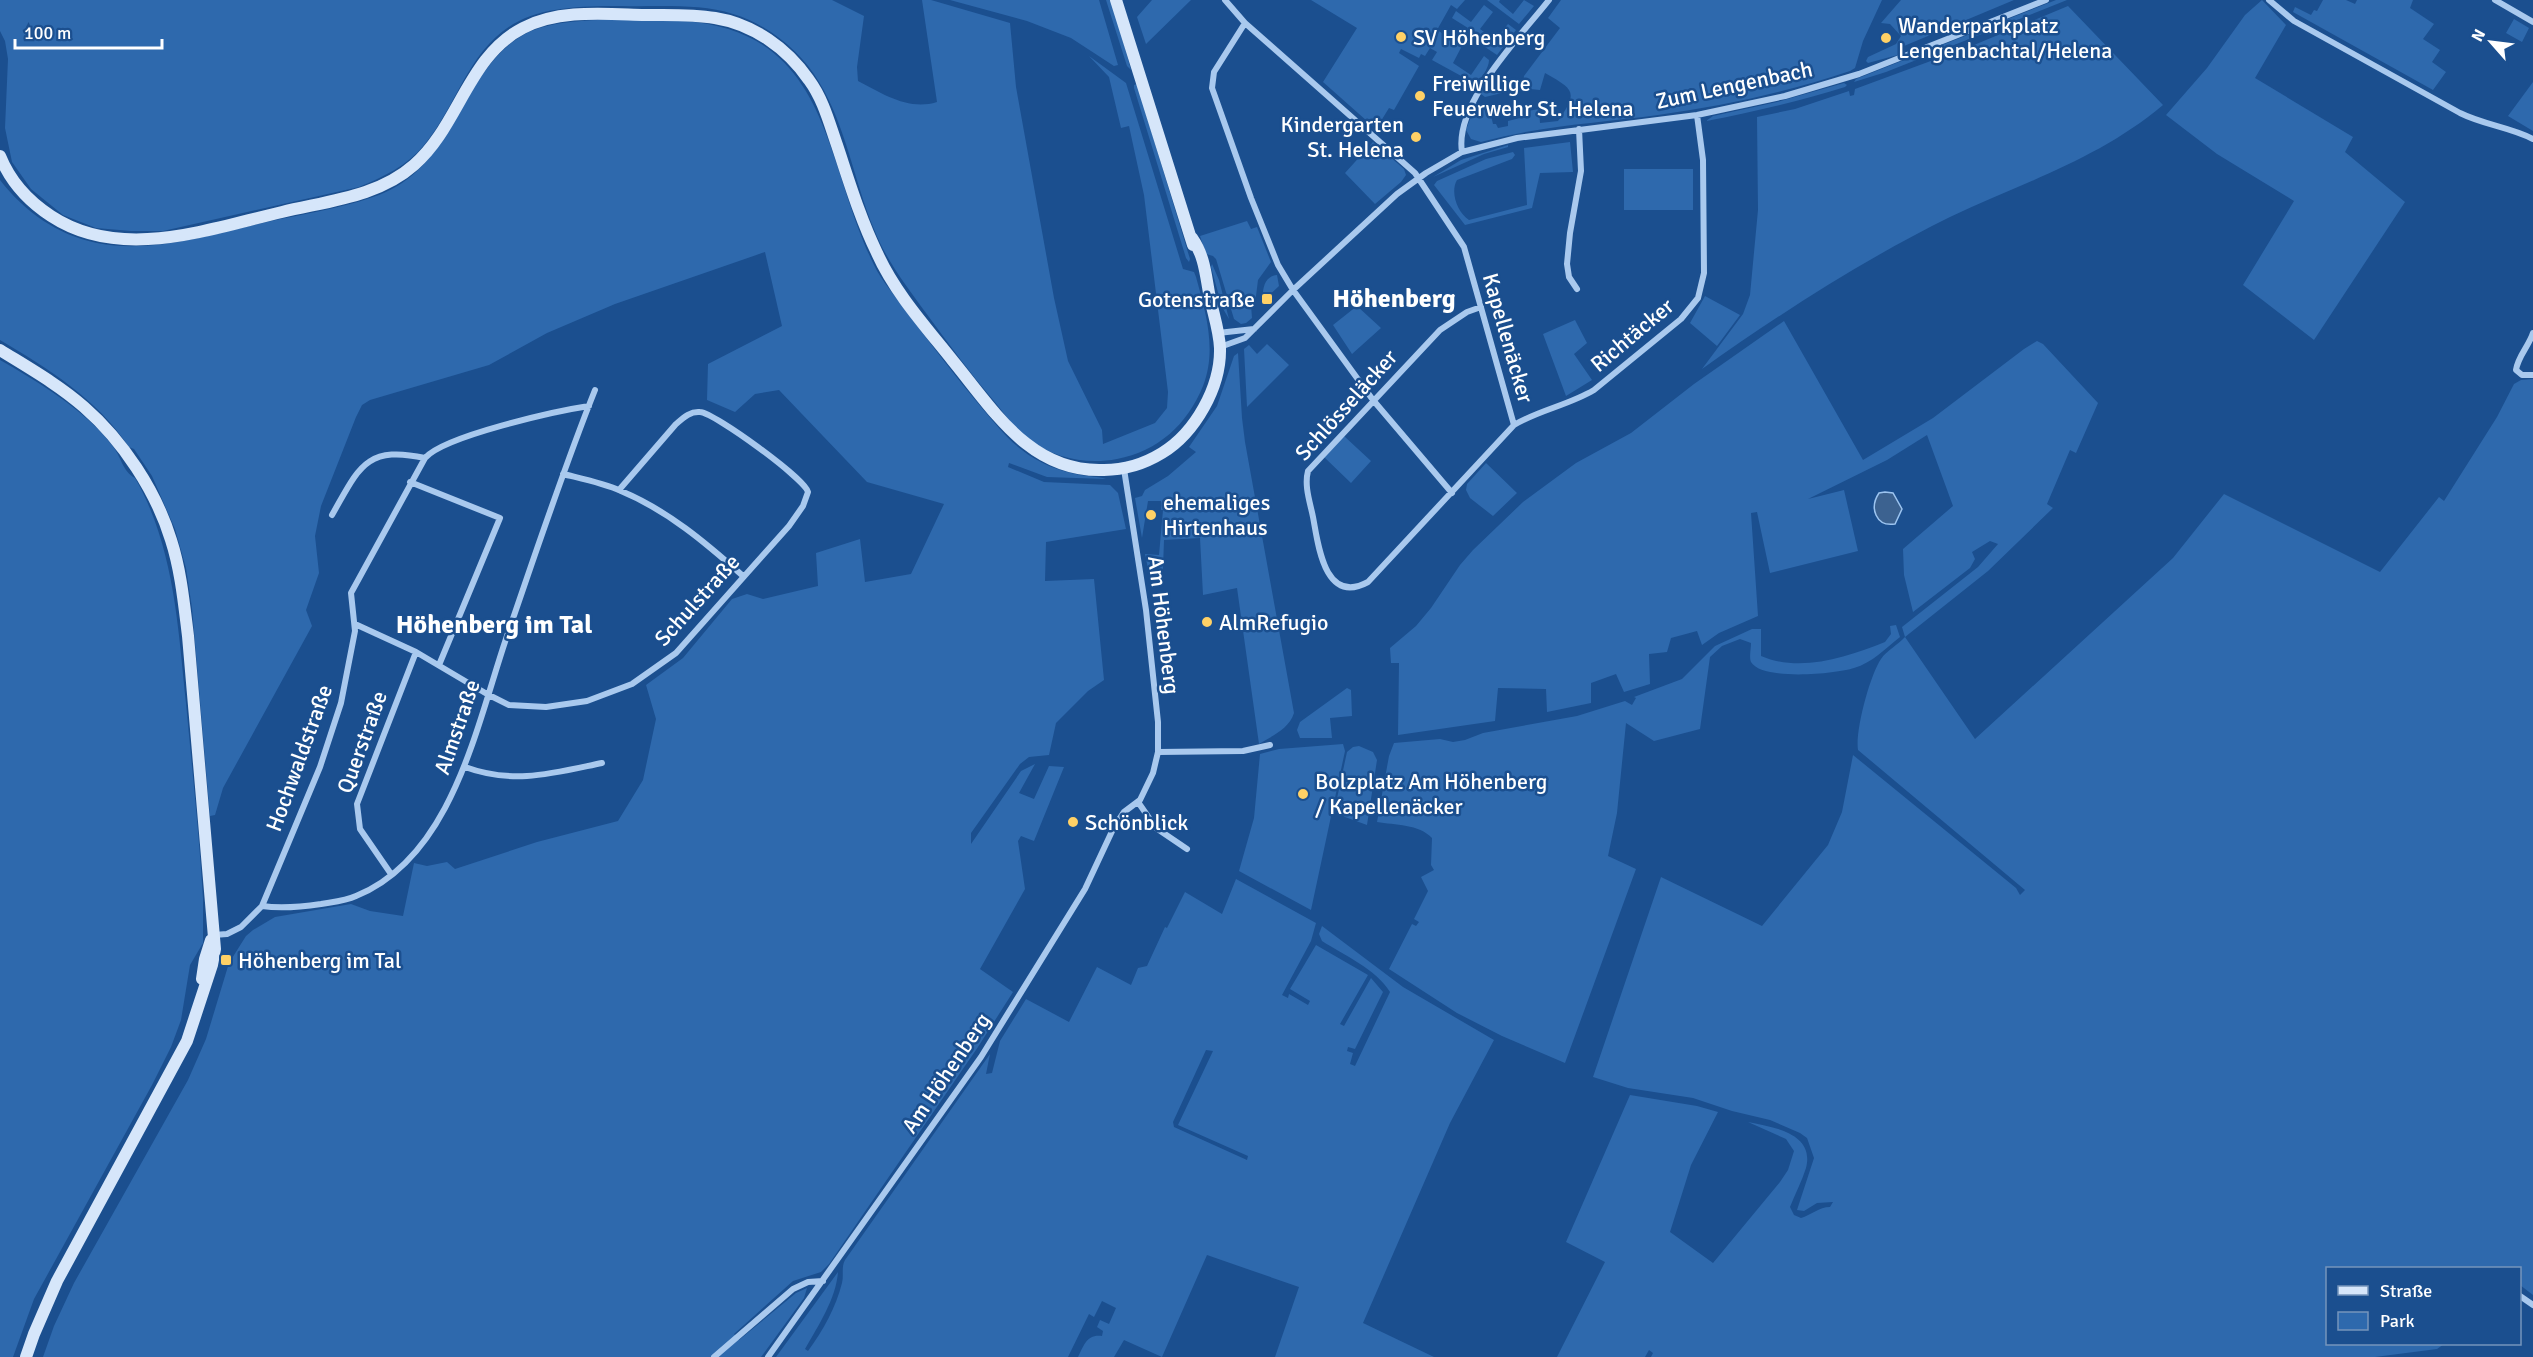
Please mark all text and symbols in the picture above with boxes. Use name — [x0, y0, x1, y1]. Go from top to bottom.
scale bar — [15, 12, 162, 50]
place label: Wanderparkplatz Lengenbachtal/Helena — [1898, 12, 2112, 64]
north arrow — [2461, 12, 2521, 72]
text: 100 m — [24, 22, 71, 44]
place label: SV Höhenberg — [1413, 24, 1545, 51]
text: N — [2467, 26, 2490, 45]
marker: SV Höhenberg — [1394, 30, 1408, 44]
marker: Wanderparkplatz Lengenbachtal/Helena — [1879, 31, 1893, 45]
street label: Zum Lengenbach — [1653, 55, 1815, 115]
place label: Freiwillige Feuerwehr St. Helena — [1432, 70, 1634, 122]
marker: Freiwillige Feuerwehr St. Helena — [1413, 89, 1427, 103]
place label: Kindergarten St. Helena — [1281, 111, 1404, 163]
marker: Kindergarten St. Helena — [1409, 130, 1423, 144]
street label: Kapellenäcker — [1477, 270, 1539, 406]
district label: Höhenberg — [1332, 283, 1456, 315]
place label: Gotenstraße — [1138, 286, 1255, 313]
marker: Gotenstraße — [1260, 292, 1274, 306]
street label: Richtäcker — [1585, 292, 1679, 378]
street label: Schlösseläcker — [1289, 344, 1403, 466]
place label: ehemaliges Hirtenhaus — [1163, 489, 1270, 541]
marker: ehemaliges Hirtenhaus — [1144, 508, 1158, 522]
street label: Schulstraße — [649, 548, 745, 652]
street label: Am Höhenberg — [1142, 554, 1186, 696]
district label: Höhenberg im Tal — [396, 609, 592, 641]
place label: AlmRefugio — [1219, 609, 1329, 636]
marker: AlmRefugio — [1200, 615, 1214, 629]
street label: Almstraße — [428, 676, 486, 778]
street label: Hochwaldstraße — [260, 681, 338, 835]
street label: Querstraße — [331, 687, 393, 797]
place label: Bolzplatz Am Höhenberg / Kapellenäcker — [1315, 768, 1547, 820]
marker: Bolzplatz Am Höhenberg / Kapellenäcker — [1296, 787, 1310, 801]
place label: Schönblick — [1085, 809, 1188, 836]
marker: Schönblick — [1066, 815, 1080, 829]
place label: Höhenberg im Tal — [238, 947, 401, 974]
marker: Höhenberg im Tal — [219, 953, 233, 967]
street label: Am Höhenberg — [896, 1008, 996, 1138]
legend — [2326, 1267, 2521, 1345]
text: Straße — [2380, 1280, 2432, 1302]
text: Park — [2380, 1310, 2415, 1332]

